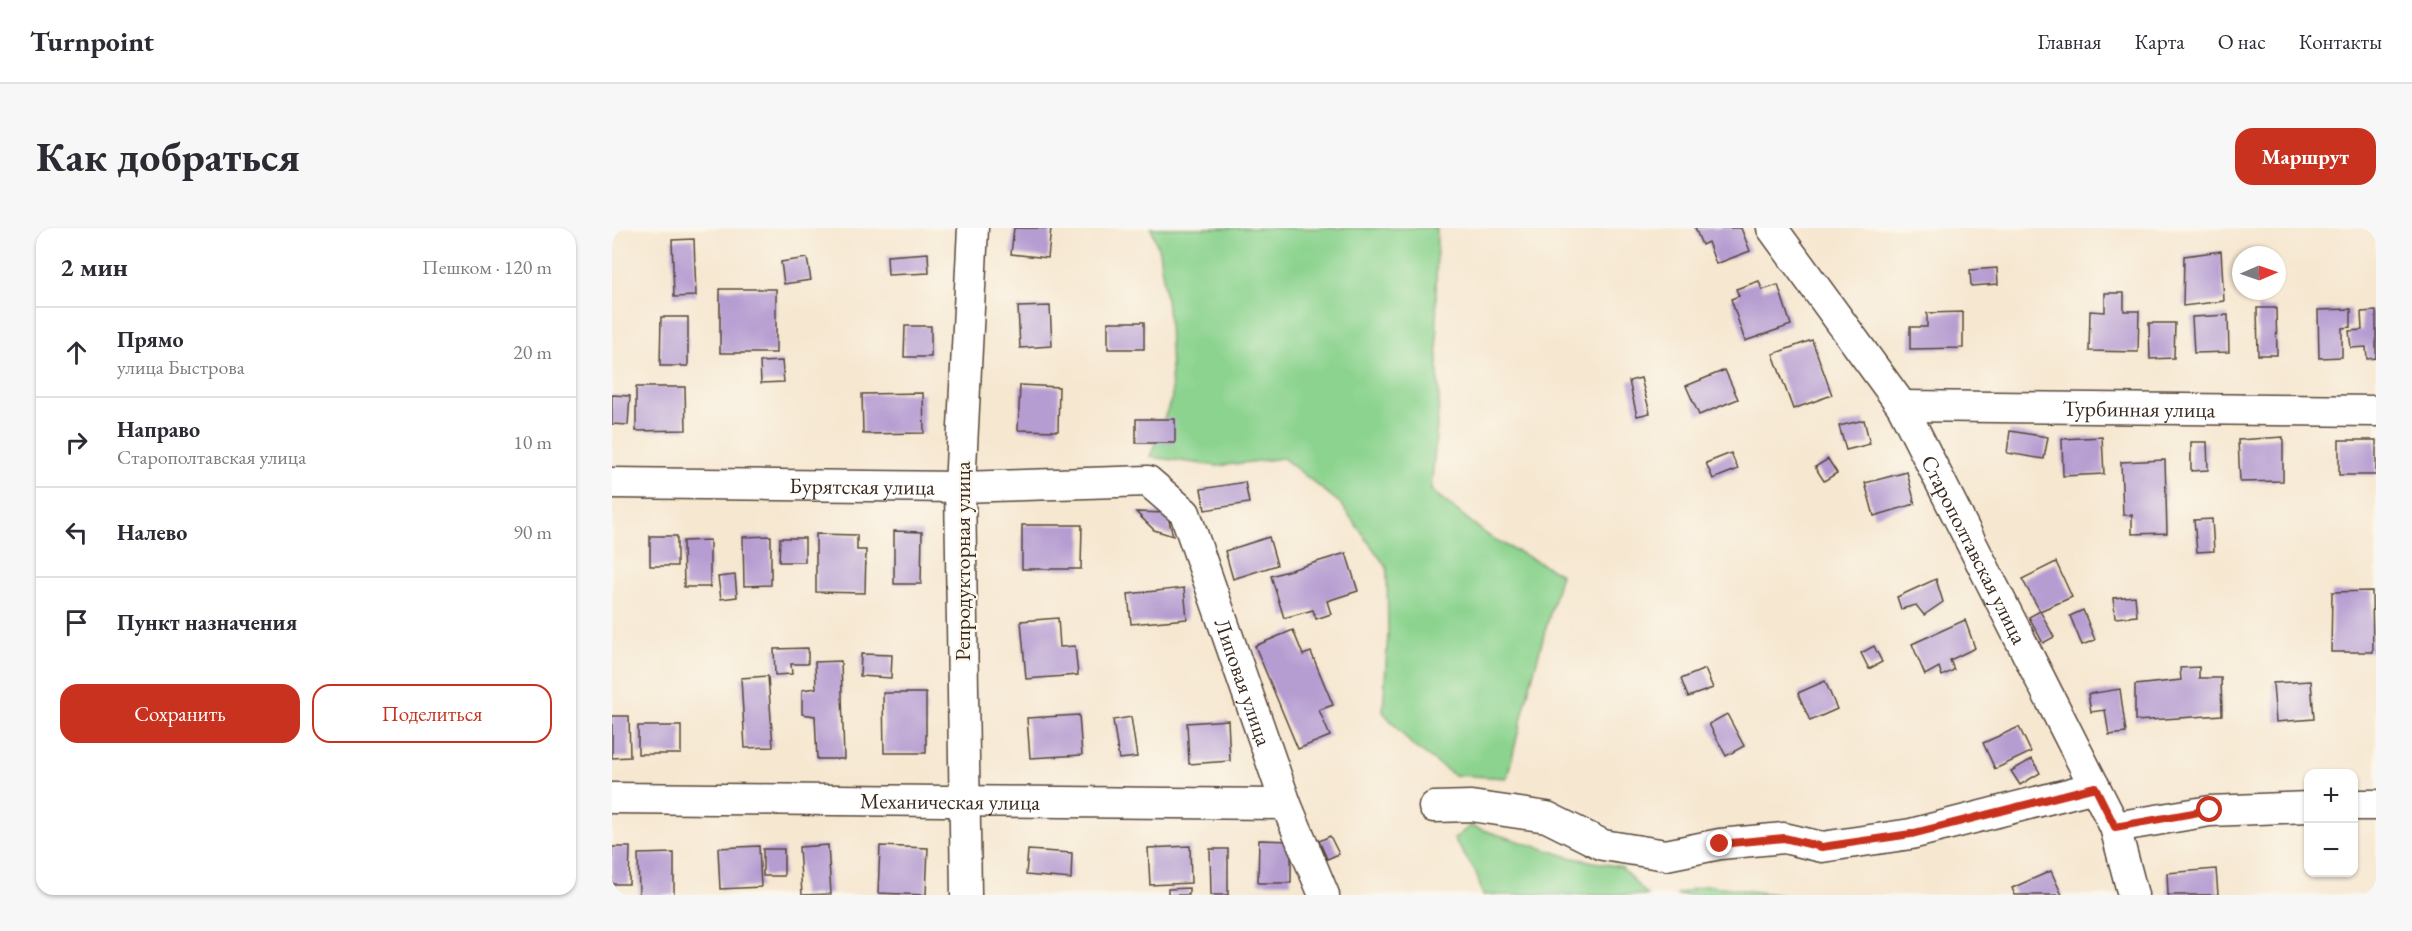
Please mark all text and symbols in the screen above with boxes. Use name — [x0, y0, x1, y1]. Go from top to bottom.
text: Turnpoint — [30, 23, 154, 59]
text: Главная — [2037, 28, 2101, 55]
text: Карта — [2134, 28, 2185, 55]
text: О нас — [2218, 28, 2266, 55]
text: Контакты — [2299, 28, 2382, 55]
button: Маршрут — [2235, 128, 2376, 185]
text: Как добраться — [36, 129, 300, 184]
north arrow — [2232, 246, 2286, 300]
text: 2 мин — [60, 250, 128, 284]
text: Пешком · 120 m — [422, 254, 552, 280]
text: Прямо — [117, 325, 184, 354]
icon: ahead — [60, 336, 93, 369]
text: 20 m — [513, 339, 552, 365]
text: улица Быстрова — [117, 354, 245, 380]
street label: Турбинная улица — [2062, 393, 2216, 424]
text: Направо — [117, 415, 200, 444]
icon: right — [60, 426, 93, 459]
text: 10 m — [513, 429, 552, 455]
text: Старополтавская улица — [117, 444, 306, 470]
street label: Старополтавская улица — [1915, 450, 2035, 649]
street label: Репродукторная улица — [948, 461, 977, 661]
street label: Бурятская улица — [789, 471, 935, 501]
icon: left — [60, 516, 93, 549]
text: Налево — [117, 518, 187, 547]
text: 90 m — [513, 519, 552, 545]
icon: arrive — [60, 606, 93, 639]
text: Пункт назначения — [117, 608, 297, 637]
street label: Липовая улица — [1208, 614, 1279, 750]
button: Сохранить — [60, 684, 300, 743]
button: Поделиться — [312, 684, 552, 743]
map controls — [2304, 769, 2358, 877]
button: + — [2304, 769, 2358, 823]
street label: Механическая улица — [860, 786, 1040, 816]
route start — [2196, 796, 2222, 822]
button: − — [2304, 823, 2358, 877]
route end — [1706, 830, 1732, 856]

